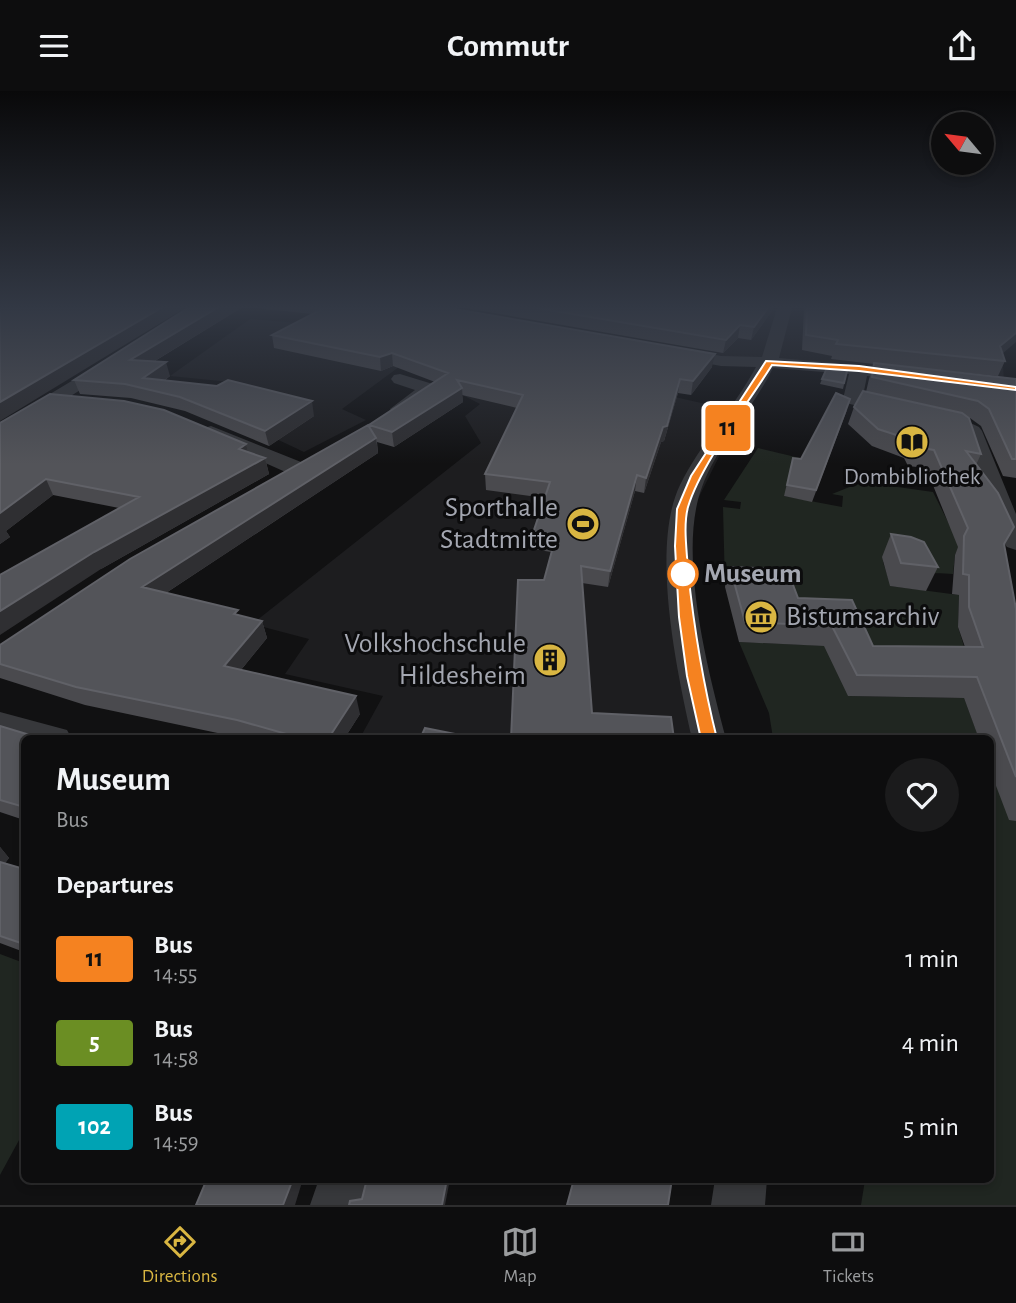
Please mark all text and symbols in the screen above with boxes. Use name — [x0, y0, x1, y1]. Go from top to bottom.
icon: menu — [35, 27, 73, 65]
icon: share — [943, 27, 981, 65]
text: Commutr — [447, 30, 569, 62]
north arrow — [931, 112, 994, 175]
map controls — [931, 112, 994, 175]
line badge: 11 — [696, 405, 760, 451]
text: 11 — [719, 416, 737, 440]
library icon: Dombibliothek — [893, 423, 931, 461]
place label: Dombibliothek — [844, 466, 981, 489]
place label: Sporthalle Stadtmitte — [440, 494, 558, 554]
sports icon: Sporthalle Stadtmitte — [564, 505, 602, 543]
marker: Museum — [668, 559, 698, 589]
place label: Museum — [704, 560, 802, 588]
museum icon: Bistumsarchiv — [742, 598, 780, 636]
place label: Bistumsarchiv — [786, 603, 940, 631]
place label: Volkshochschule Hildesheim — [344, 630, 526, 690]
building icon: Volkshochschule Hildesheim — [531, 641, 569, 679]
button: heart — [885, 758, 959, 832]
text: Museum — [56, 764, 171, 797]
text: Bus — [56, 809, 89, 832]
text: Departures — [56, 872, 174, 898]
text: Bus — [154, 932, 193, 958]
text: 1 min — [905, 946, 959, 972]
text: 11 — [86, 947, 103, 971]
text: 14:55 — [154, 963, 197, 986]
text: Bus — [154, 1016, 193, 1042]
text: 4 min — [902, 1030, 959, 1056]
text: 5 — [89, 1031, 100, 1055]
text: 14:58 — [154, 1047, 199, 1070]
text: Bus — [154, 1100, 193, 1126]
text: 5 min — [903, 1114, 959, 1140]
text: 102 — [78, 1115, 111, 1139]
text: 14:59 — [154, 1131, 199, 1154]
tab: Directions — [142, 1223, 218, 1288]
tab: Map — [501, 1223, 539, 1288]
tab: Tickets — [823, 1223, 874, 1288]

